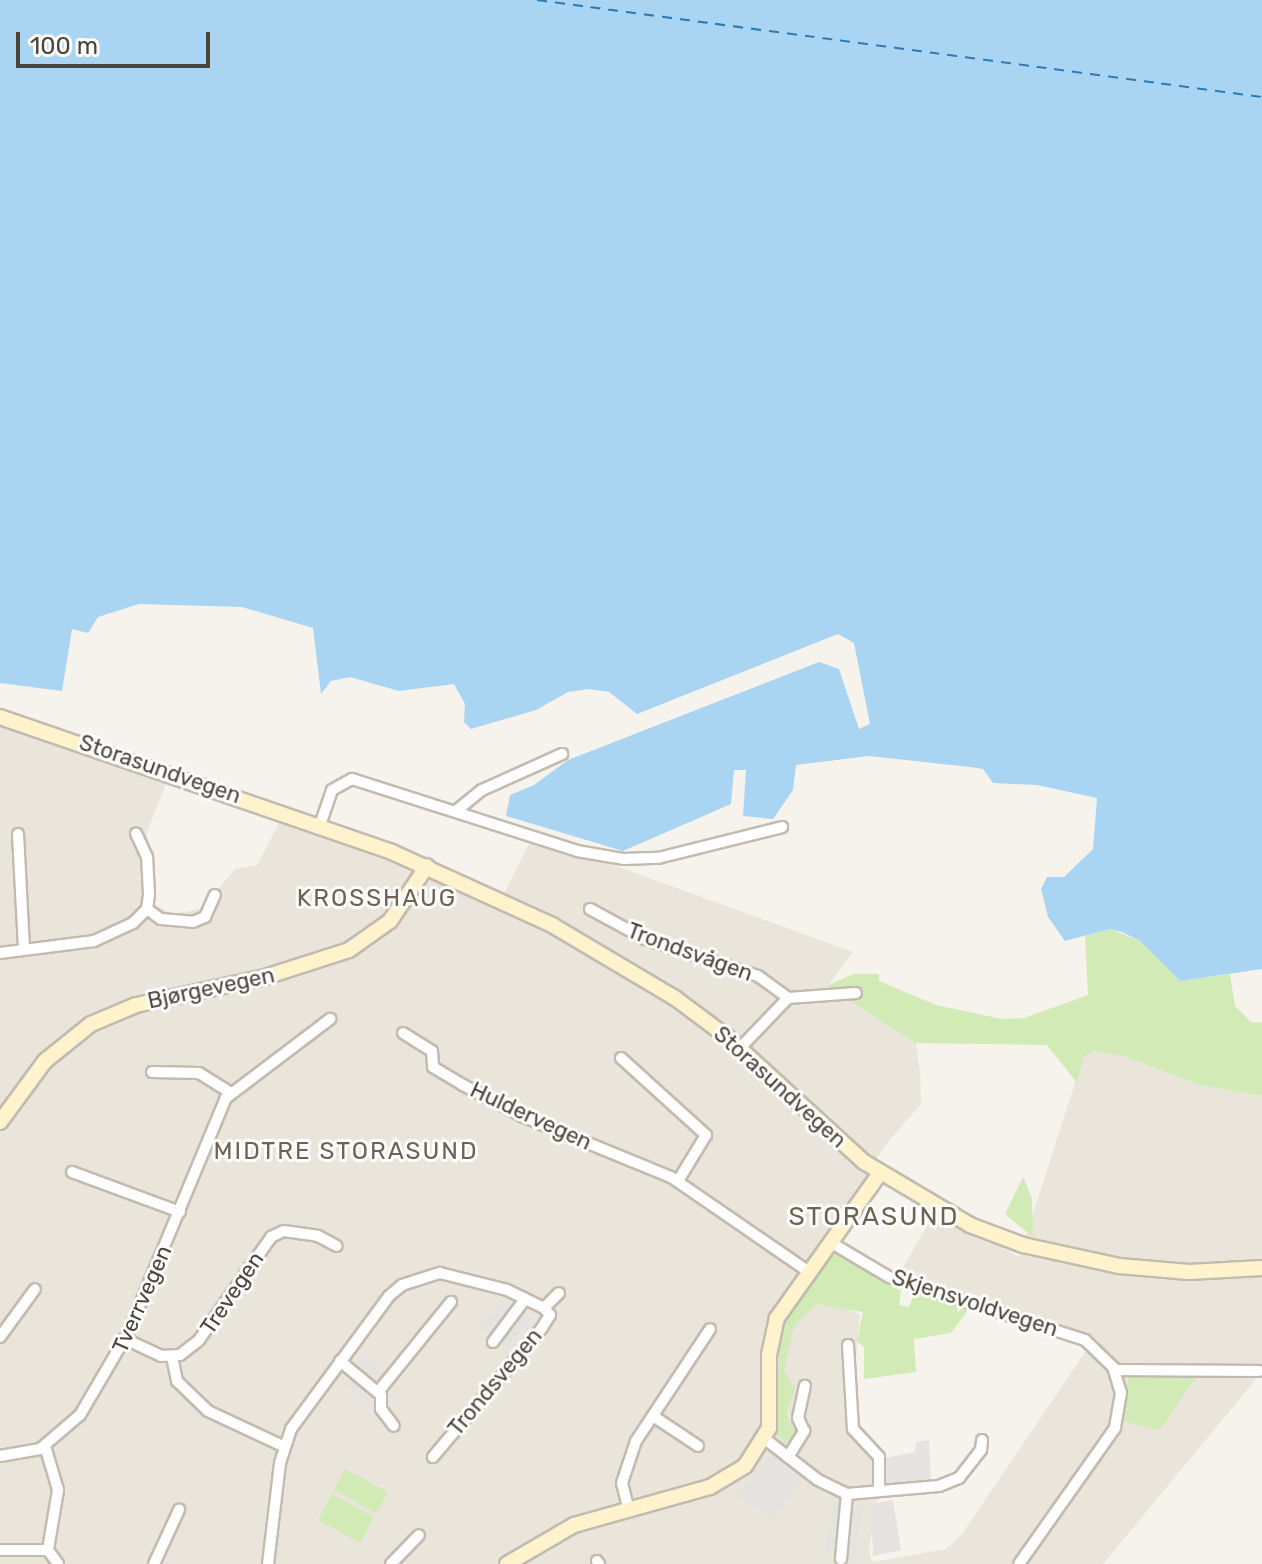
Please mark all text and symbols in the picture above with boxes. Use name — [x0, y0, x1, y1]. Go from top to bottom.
scale bar — [20, 16, 214, 66]
text: 100 m — [30, 32, 98, 60]
street label: Storasundvegen — [76, 729, 244, 809]
district label: KROSSHAUG — [297, 885, 457, 913]
street label: Trondsvågen — [624, 917, 756, 987]
street label: Bjørgevegen — [145, 962, 277, 1014]
street label: Storasundvegen — [708, 1021, 852, 1153]
street label: Huldervegen — [466, 1076, 596, 1156]
district label: MIDTRE STORASUND — [214, 1138, 478, 1166]
district label: STORASUND — [789, 1201, 959, 1233]
street label: Tverrvegen — [107, 1241, 177, 1357]
street label: Trevegen — [195, 1247, 269, 1339]
street label: Skjensvoldvegen — [889, 1264, 1061, 1342]
street label: Trondsvegen — [443, 1323, 547, 1441]

